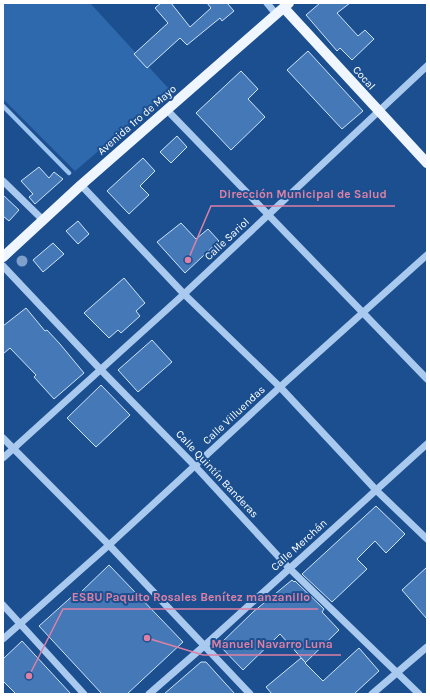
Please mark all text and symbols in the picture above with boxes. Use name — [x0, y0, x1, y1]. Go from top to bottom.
street label: Cocal — [350, 63, 378, 93]
street label: Avenida 1ro de Mayo — [95, 82, 179, 158]
callout: Dirección Municipal de Salud — [211, 182, 395, 206]
text: Dirección Municipal de Salud — [219, 187, 387, 201]
street label: Calle Sariol — [202, 215, 252, 263]
street label: Calle Villuendas — [200, 383, 268, 447]
street label: Calle Quintín Banderas — [173, 427, 261, 521]
street label: Calle Merchán — [268, 516, 330, 574]
callout: ESBU Paquito Rosales Benítez manzanillo — [63, 585, 318, 609]
text: ESBU Paquito Rosales Benítez manzanillo — [72, 590, 310, 604]
callout: Manuel Navarro Luna — [203, 631, 341, 655]
text: Manuel Navarro Luna — [211, 637, 333, 651]

